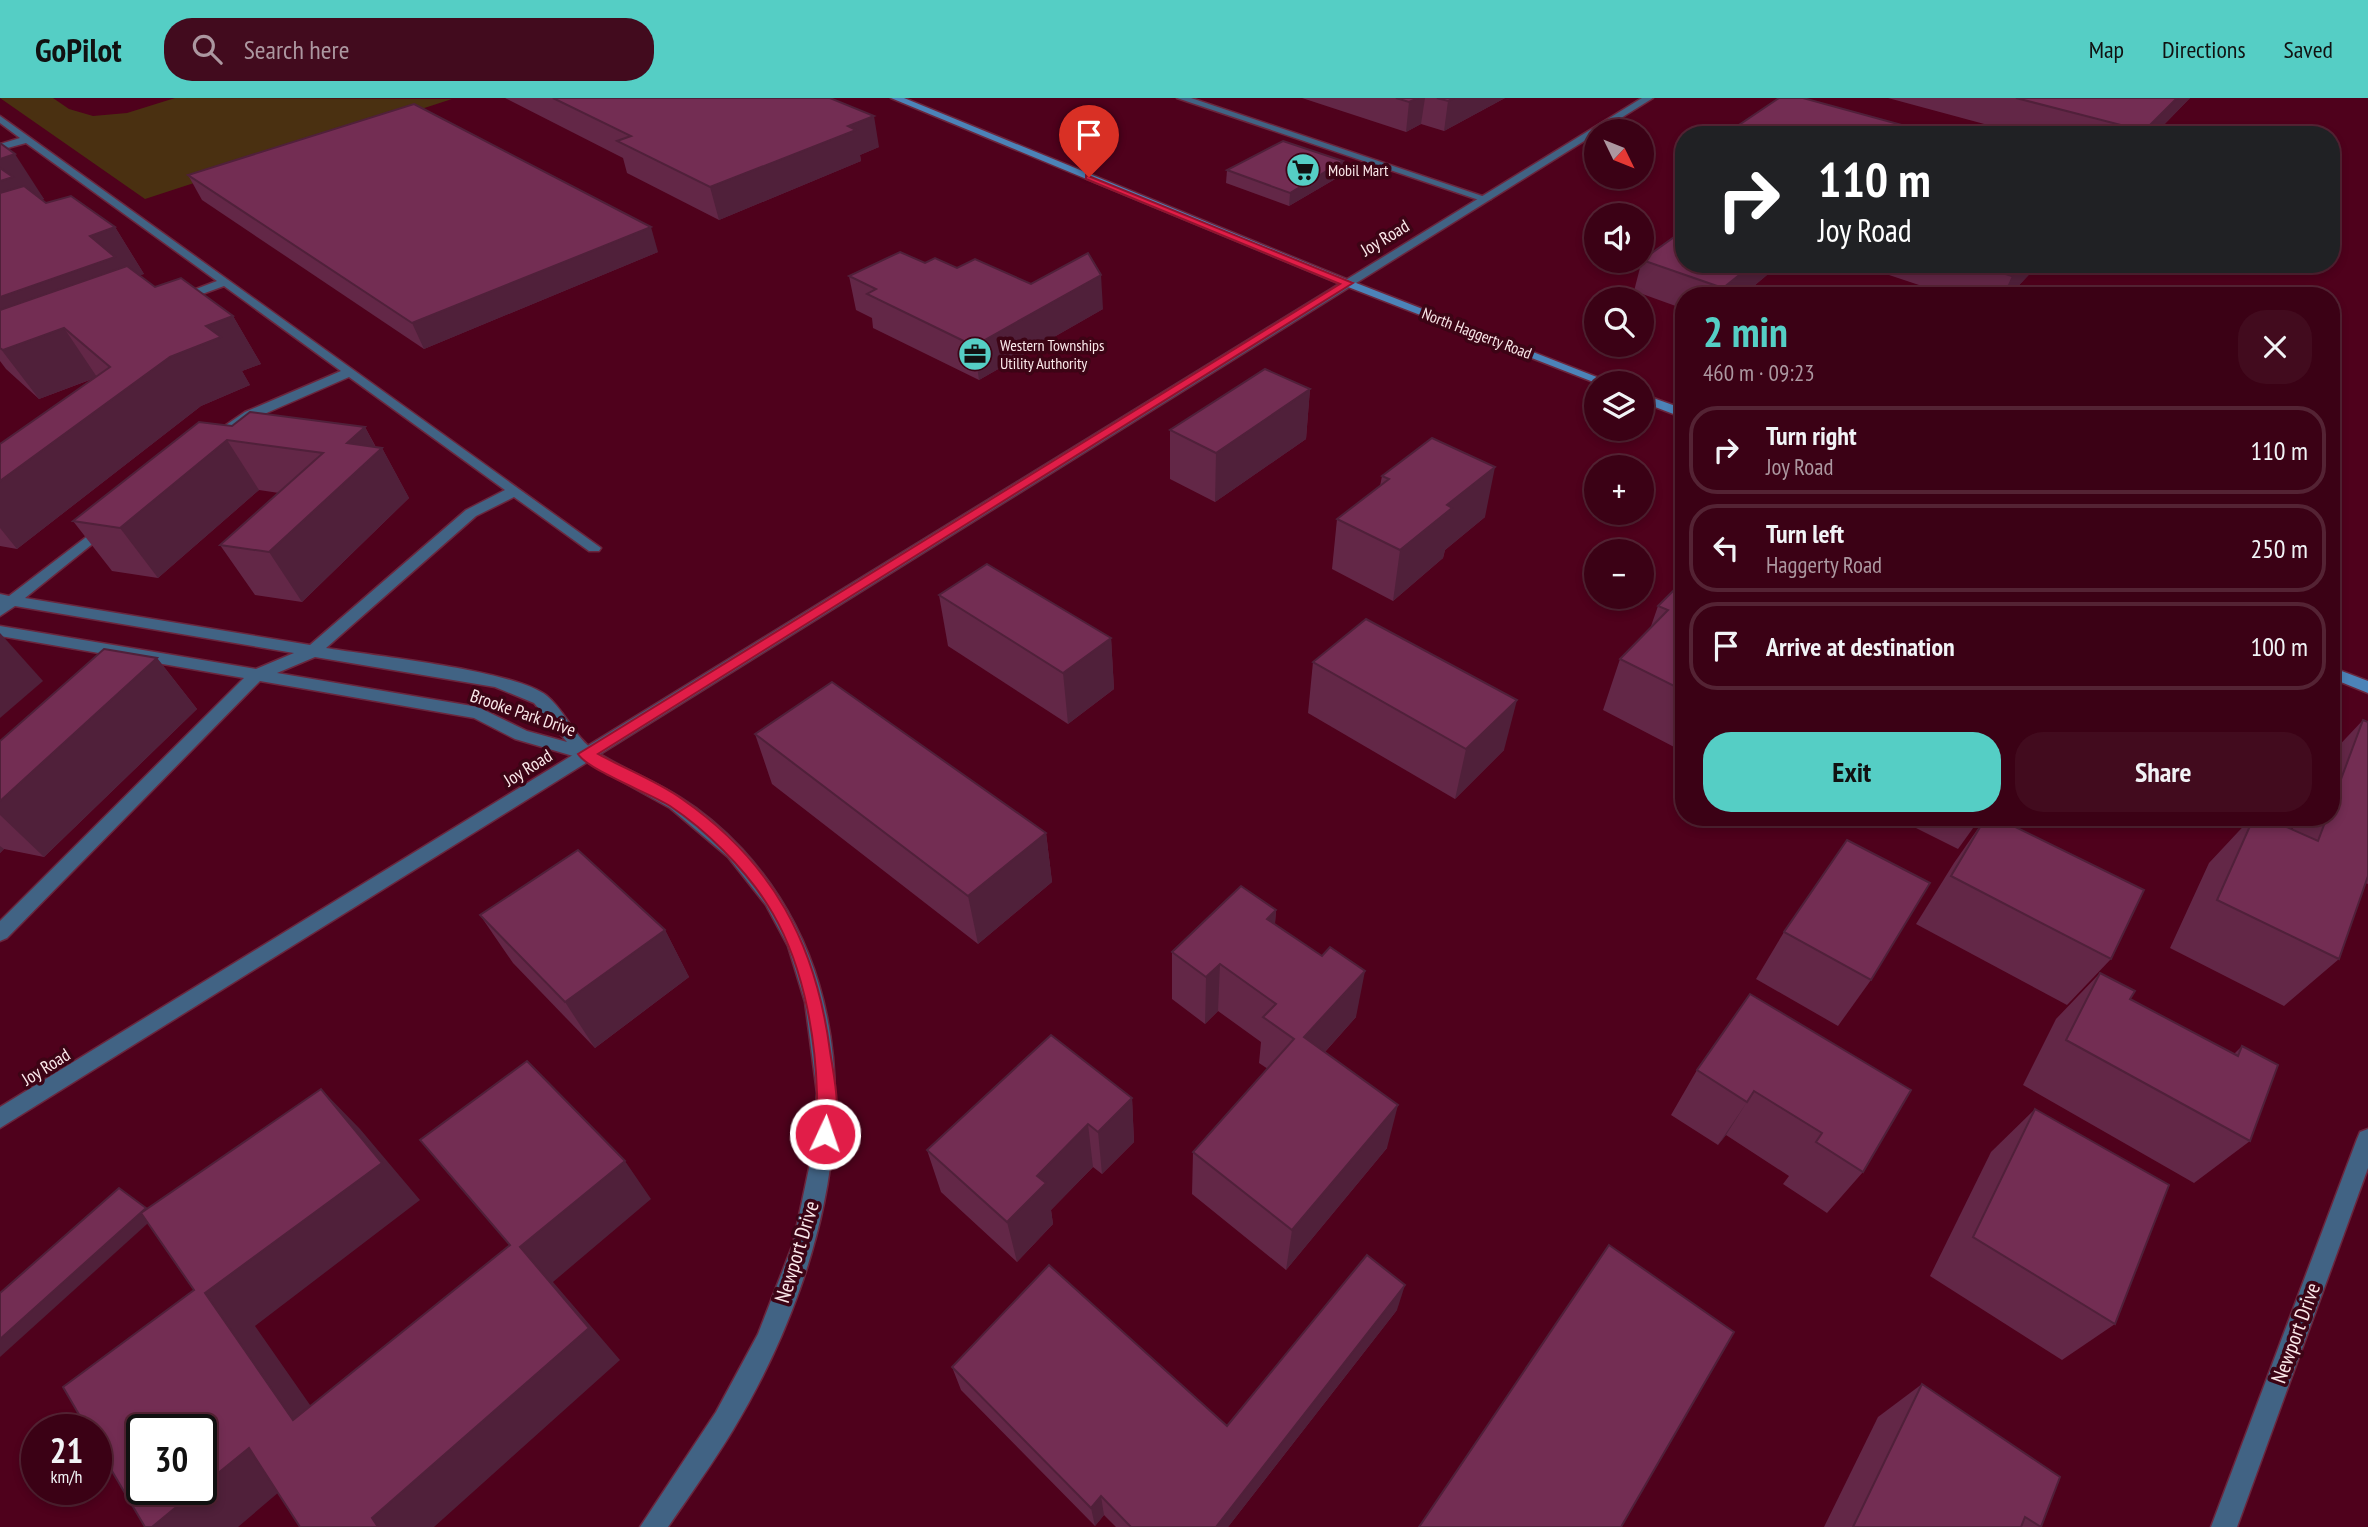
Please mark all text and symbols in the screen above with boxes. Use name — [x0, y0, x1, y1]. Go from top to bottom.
search box — [164, 18, 654, 81]
text: GoPilot — [35, 28, 122, 71]
icon: search — [188, 30, 226, 68]
text: Search here — [244, 33, 349, 66]
text: Map — [2089, 34, 2124, 65]
text: Directions — [2162, 34, 2246, 65]
text: Saved — [2284, 34, 2333, 65]
pin — [1059, 105, 1119, 177]
icon: arrive — [1070, 116, 1108, 154]
north arrow — [1584, 119, 1654, 189]
map controls — [1584, 119, 1654, 609]
text: 110 m — [1818, 147, 1931, 211]
supermarket icon: Mobil Mart — [1284, 151, 1322, 189]
icon: right — [1703, 154, 1794, 245]
place label: Mobil Mart — [1328, 160, 1389, 180]
button: sound — [1584, 203, 1654, 273]
text: Joy Road — [1818, 209, 1912, 251]
street label: Joy Road — [1355, 214, 1413, 262]
button: search — [1584, 287, 1654, 357]
street label: North Haggerty Road — [1419, 303, 1535, 363]
text: 2 min — [1703, 304, 1788, 359]
button: close — [2238, 310, 2312, 384]
office icon: Western Townships Utility Authority — [956, 335, 994, 373]
place label: Western Townships Utility Authority — [1000, 335, 1104, 373]
text: 460 m · 09:23 — [1703, 358, 1815, 387]
button: layers — [1584, 371, 1654, 441]
text: Turn right — [1766, 419, 1857, 452]
icon: right — [1707, 431, 1745, 469]
text: 110 m — [2250, 434, 2308, 467]
text: Joy Road — [1766, 452, 1833, 481]
button: + — [1584, 455, 1654, 525]
text: Turn left — [1766, 517, 1844, 550]
icon: left — [1707, 529, 1745, 567]
text: 250 m — [2250, 532, 2308, 565]
button: − — [1584, 539, 1654, 609]
text: Haggerty Road — [1766, 550, 1882, 579]
icon: arrive — [1707, 627, 1745, 665]
text: Arrive at destination — [1766, 630, 1955, 663]
text: 100 m — [2250, 630, 2308, 663]
street label: Brooke Park Drive — [467, 684, 579, 741]
button: Exit — [1703, 732, 2001, 812]
button: Share — [2015, 732, 2312, 812]
street label: Joy Road — [498, 744, 556, 792]
street label: Joy Road — [16, 1043, 74, 1091]
position arrow — [788, 1097, 862, 1171]
street label: Newport Drive — [768, 1198, 825, 1306]
street label: Newport Drive — [2265, 1279, 2326, 1387]
speed limit sign: 30 — [126, 1414, 217, 1505]
text: 21 — [50, 1427, 83, 1473]
text: km/h — [51, 1465, 82, 1488]

